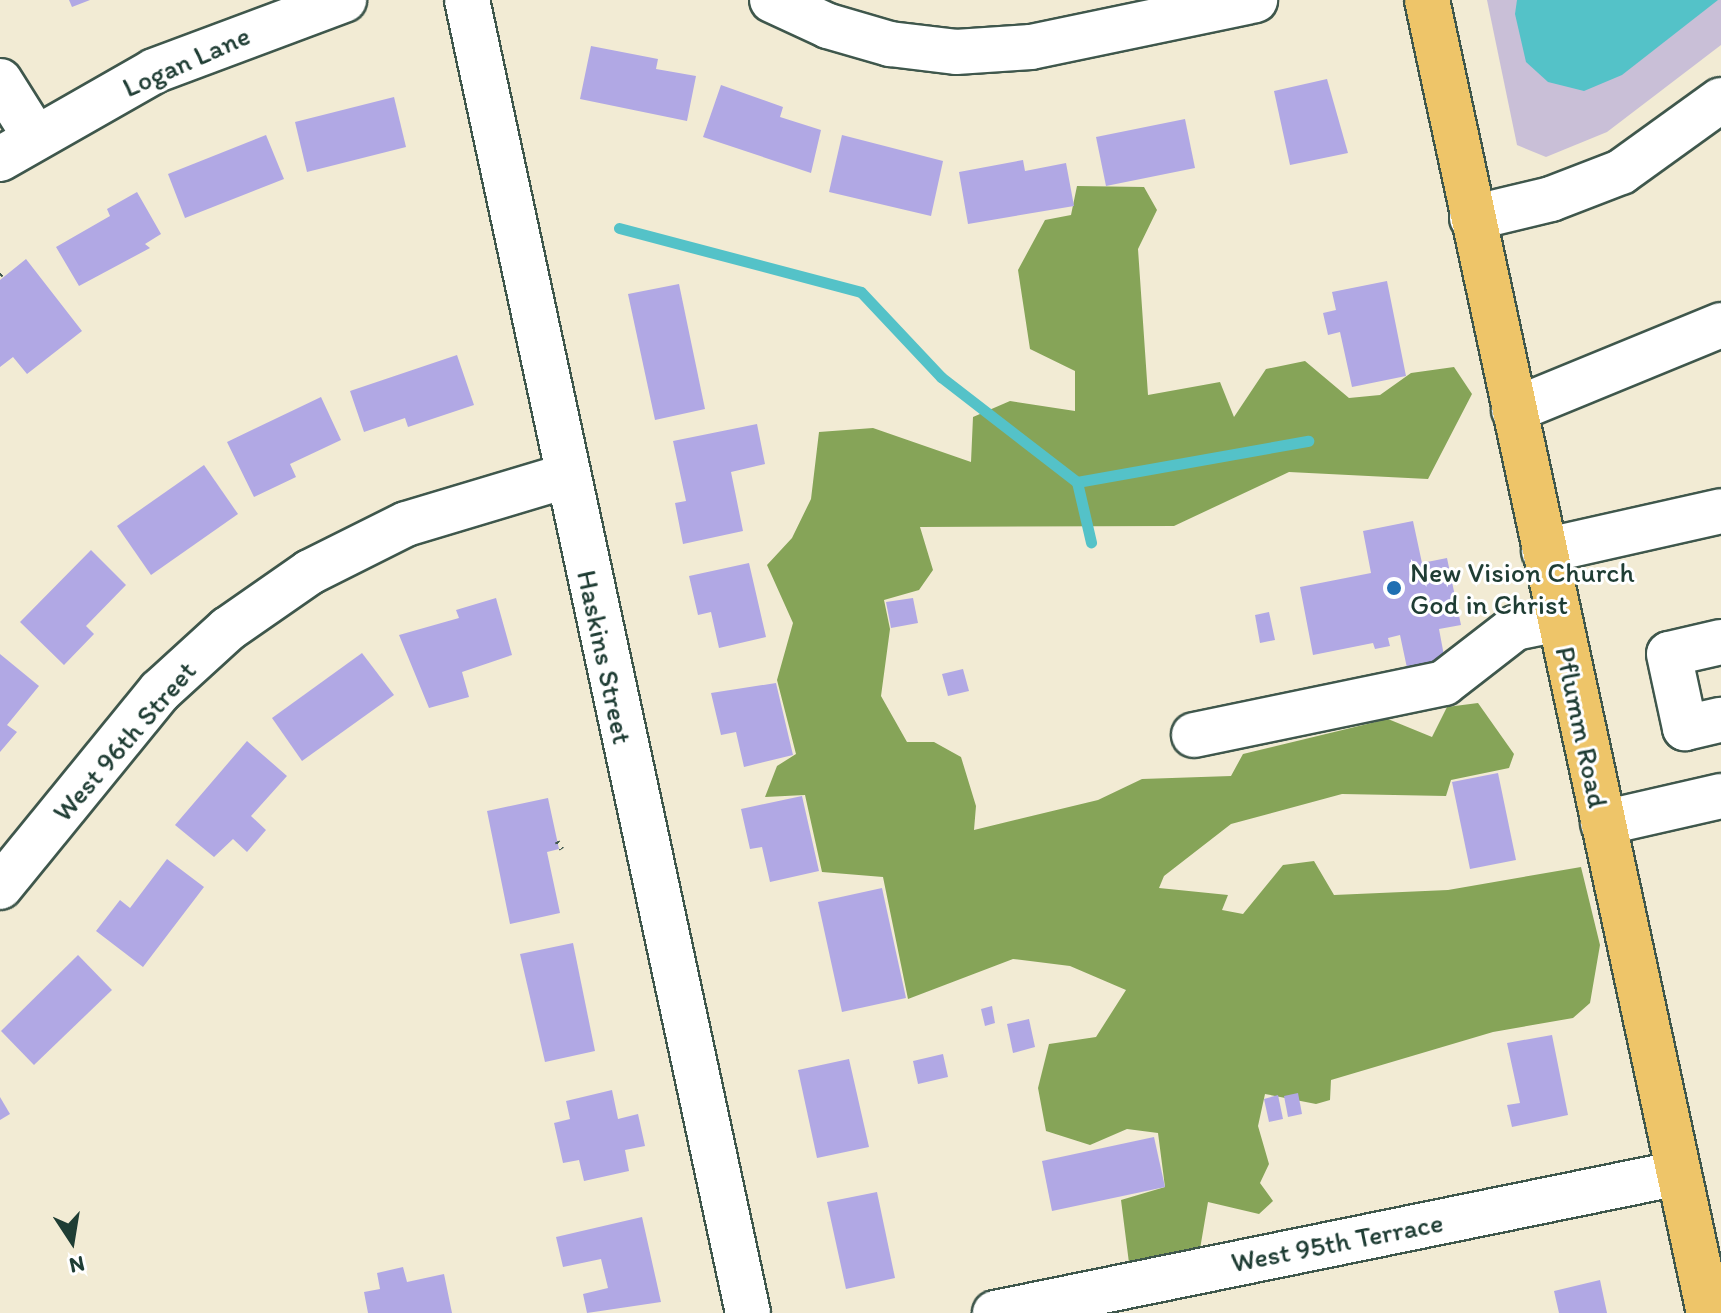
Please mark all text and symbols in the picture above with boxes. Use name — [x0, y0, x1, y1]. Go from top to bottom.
street label: Logan Lane — [117, 18, 255, 104]
place label: New Vision Church God in Christ — [1410, 555, 1634, 621]
street label: Haskins Street — [570, 567, 640, 747]
marker: New Vision Church God in Christ — [1385, 579, 1403, 597]
street label: Pflumm Road — [1549, 643, 1615, 811]
street label: West 96th Street — [46, 654, 202, 828]
north arrow — [32, 1201, 112, 1281]
street label: West 95th Terrace — [1229, 1205, 1445, 1279]
text: N — [67, 1250, 87, 1280]

